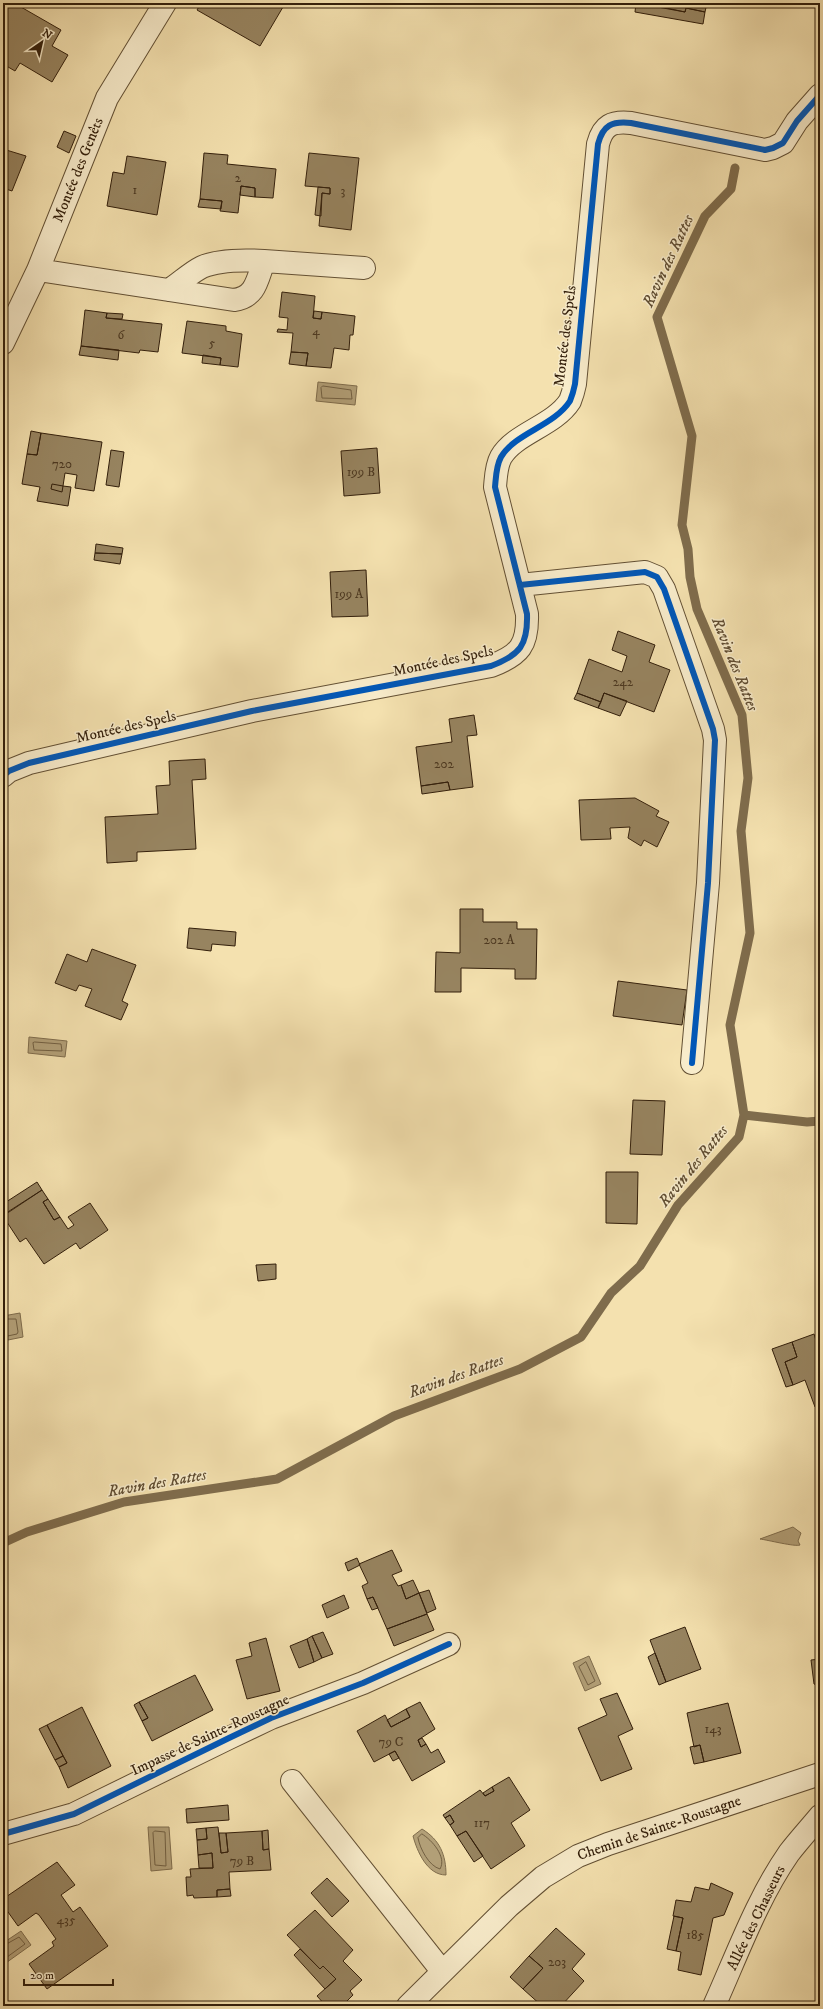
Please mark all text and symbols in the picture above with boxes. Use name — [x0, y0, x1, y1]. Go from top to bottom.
north arrow — [22, 22, 62, 62]
text: N — [39, 26, 55, 43]
street label: Montée des Genêts — [48, 115, 108, 225]
house number: 2 — [235, 170, 242, 186]
house number: 1 — [133, 182, 138, 198]
house number: 3 — [341, 183, 346, 199]
water label: Ravin des Rattes — [637, 211, 699, 311]
street label: Montée des Spels — [549, 284, 581, 388]
house number: 4 — [312, 323, 320, 339]
house number: 6 — [118, 327, 126, 343]
house number: 5 — [209, 335, 216, 351]
house number: 720 — [52, 456, 72, 472]
house number: 199 B — [347, 464, 375, 480]
house number: 199 A — [335, 586, 364, 602]
water label: Ravin des Rattes — [707, 613, 763, 715]
street label: Montée des Spels — [391, 641, 495, 681]
house number: 242 — [613, 674, 634, 690]
street label: Montée des Spels — [74, 706, 178, 748]
house number: 202 — [434, 756, 454, 772]
house number: 202 A — [484, 932, 515, 948]
water label: Ravin des Rattes — [653, 1120, 733, 1212]
water label: Ravin des Rattes — [405, 1349, 507, 1403]
water label: Ravin des Rattes — [105, 1464, 209, 1502]
street label: Impasse de Sainte-Roustagne — [128, 1690, 292, 1780]
house number: 143 — [704, 1721, 722, 1737]
house number: 79 C — [379, 1734, 403, 1750]
street label: Chemin de Sainte-Roustagne — [575, 1791, 743, 1865]
house number: 117 — [474, 1815, 490, 1831]
house number: 79 B — [230, 1853, 254, 1869]
street label: Allée des Chasseurs — [722, 1862, 790, 1974]
house number: 435 — [57, 1912, 76, 1928]
house number: 185 — [686, 1927, 704, 1943]
house number: 203 — [548, 1954, 566, 1970]
scale bar — [24, 1961, 113, 1987]
text: 20 m — [30, 1968, 54, 1983]

